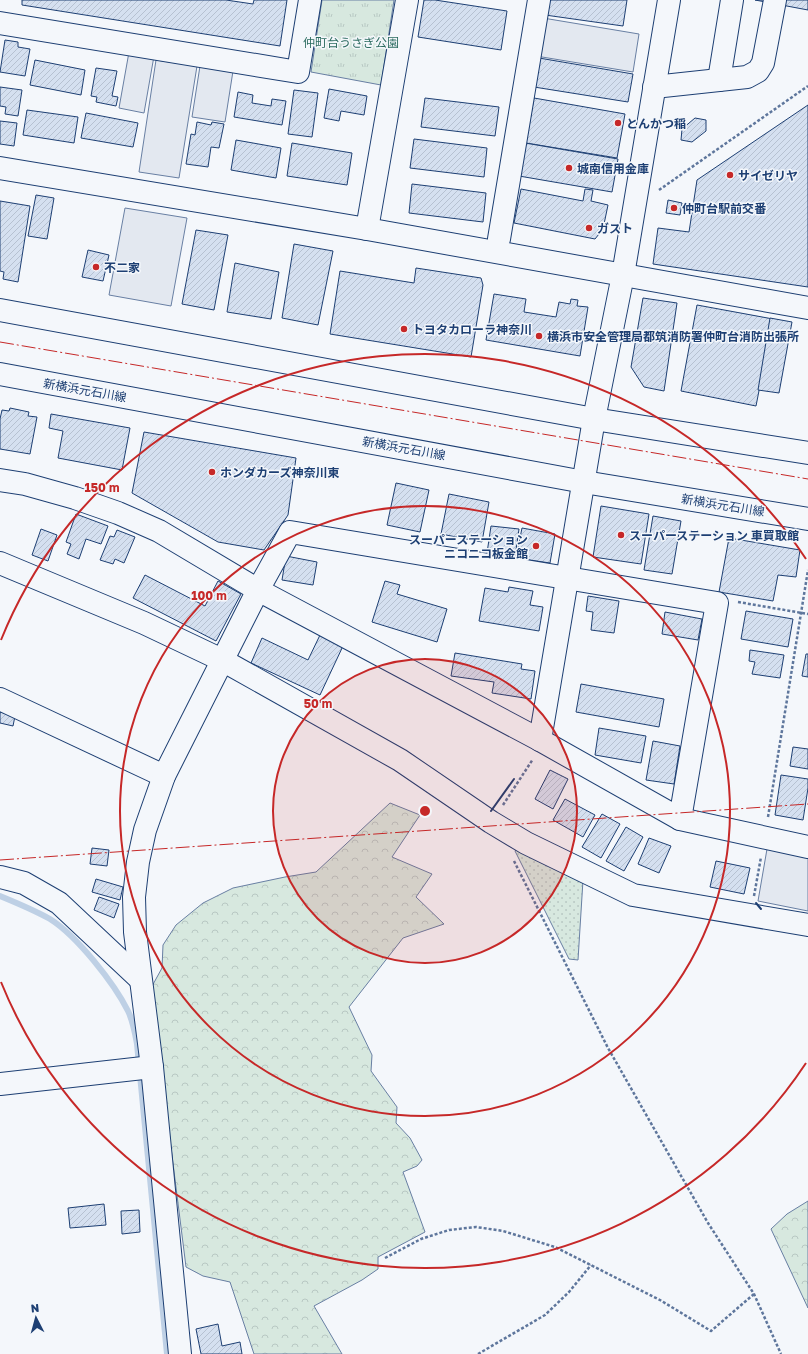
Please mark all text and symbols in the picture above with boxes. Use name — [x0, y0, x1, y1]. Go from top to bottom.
park label: 仲町台うさぎ公園 — [303, 35, 399, 50]
place label: とんかつ稲 — [626, 116, 686, 131]
marker: とんかつ稲 — [613, 118, 623, 128]
place label: 城南信用金庫 — [577, 161, 649, 176]
marker: 城南信用金庫 — [564, 163, 574, 173]
place label: サイゼリヤ — [738, 168, 798, 183]
marker: サイゼリヤ — [725, 170, 735, 180]
place label: 仲町台駅前交番 — [682, 201, 767, 216]
marker: 仲町台駅前交番 — [669, 203, 679, 213]
place label: ガスト — [597, 221, 633, 236]
marker: ガスト — [584, 223, 594, 233]
place label: 不二家 — [104, 260, 140, 275]
marker: 不二家 — [91, 262, 101, 272]
place label: トヨタカローラ神奈川 — [412, 322, 532, 337]
marker: トヨタカローラ神奈川 — [399, 324, 409, 334]
place label: 横浜市安全管理局都筑消防署仲町台消防出張所 — [547, 329, 799, 344]
marker: 横浜市安全管理局都筑消防署仲町台消防出張所 — [534, 331, 544, 341]
street label: 新横浜元石川線 — [42, 375, 128, 405]
street label: 新横浜元石川線 — [361, 433, 447, 463]
place label: ホンダカーズ神奈川東 — [220, 465, 339, 480]
marker: ホンダカーズ神奈川東 — [207, 467, 217, 477]
text: 150 m — [85, 480, 119, 495]
street label: 新横浜元石川線 — [680, 491, 766, 519]
place label: スーパーステーション 車買取館 — [629, 528, 799, 543]
marker: スーパーステーション 車買取館 — [616, 530, 626, 540]
place label: スーパーステーション ニコニコ板金館 — [409, 532, 528, 561]
marker: スーパーステーション ニコニコ板金館 — [531, 541, 541, 551]
text: 100 m — [191, 588, 227, 603]
text: 50 m — [304, 696, 332, 711]
centre of rings — [418, 804, 432, 818]
north arrow — [16, 1298, 56, 1338]
text: N — [30, 1301, 40, 1314]

